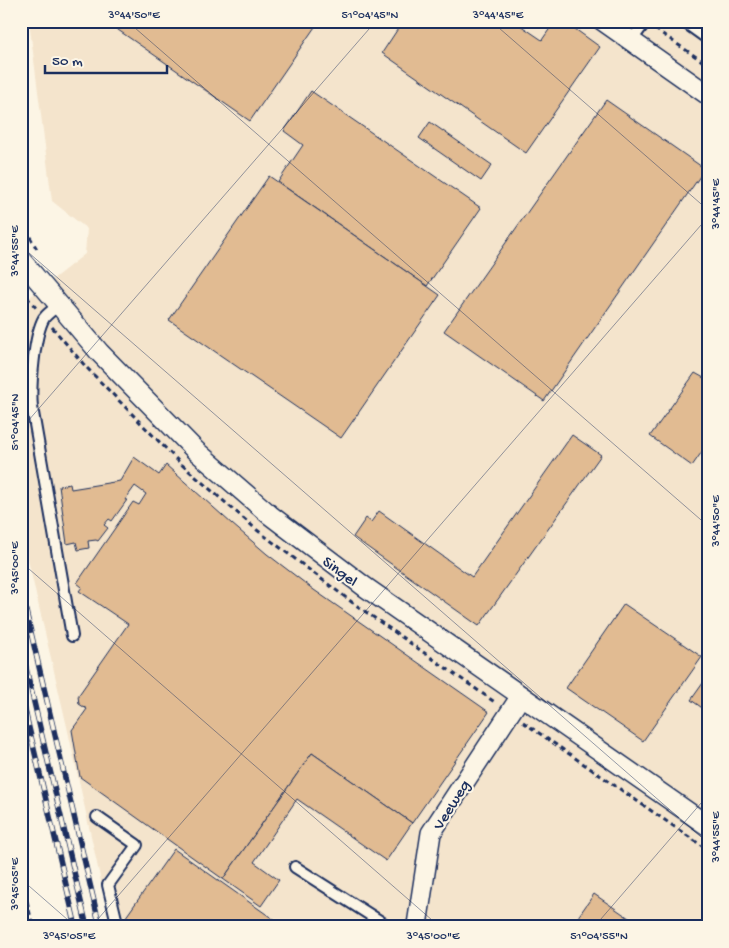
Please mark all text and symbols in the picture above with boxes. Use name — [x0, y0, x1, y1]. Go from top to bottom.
text: 3°44'50"E — [107, 9, 160, 23]
text: 51°04'45"N — [342, 9, 399, 23]
text: 3°44'45"E — [472, 9, 524, 23]
scale bar — [45, 42, 168, 74]
text: 50 m — [52, 53, 83, 71]
text: 3°44'45"E — [710, 178, 724, 230]
text: 3°44'55"E — [9, 225, 23, 278]
text: 51°04'45"N — [9, 393, 23, 450]
text: 3°44'50"E — [710, 495, 724, 548]
text: 3°45'00"E — [9, 541, 23, 595]
street label: Singel — [317, 553, 360, 592]
street label: Veeweg — [430, 777, 476, 835]
text: 3°44'55"E — [710, 811, 724, 864]
text: 3°45'05"E — [9, 857, 23, 911]
text: 3°45'05"E — [42, 930, 96, 944]
text: 3°45'00"E — [406, 930, 460, 944]
text: 51°04'55"N — [570, 930, 628, 944]

